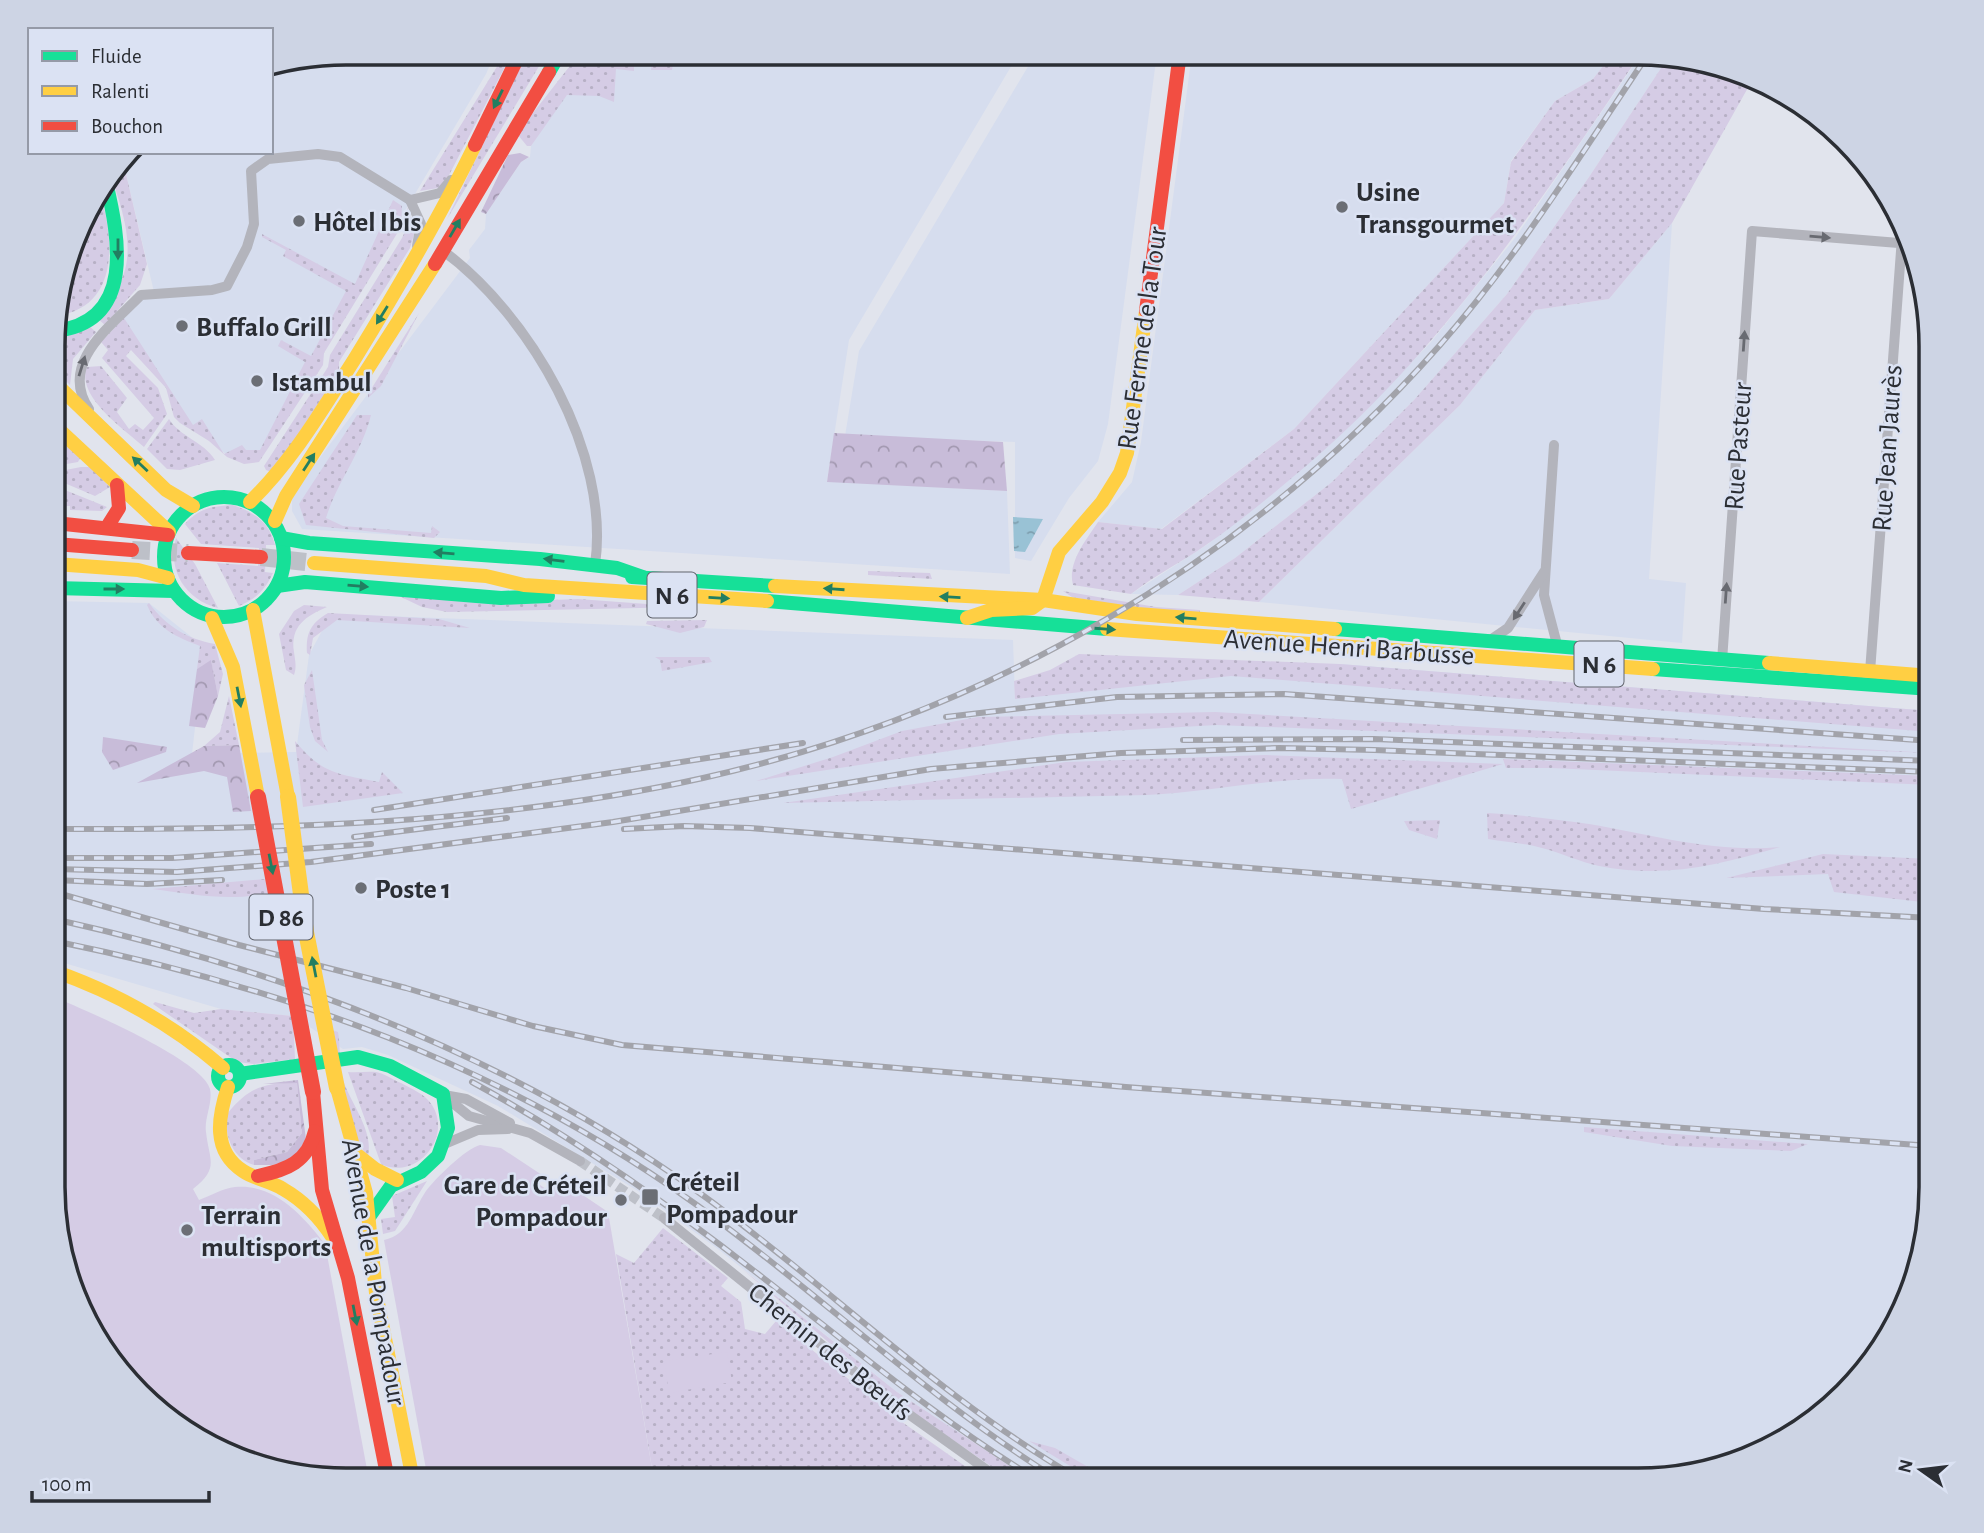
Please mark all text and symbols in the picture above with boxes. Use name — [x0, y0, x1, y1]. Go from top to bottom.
legend — [28, 28, 273, 154]
text: Fluide — [91, 46, 142, 67]
text: Ralenti — [91, 81, 149, 102]
one-way arrow — [492, 89, 504, 109]
text: Bouchon — [91, 116, 163, 137]
place label: Usine Transgourmet — [1356, 179, 1515, 239]
marker: Usine Transgourmet — [1334, 199, 1350, 215]
place label: Hôtel Ibis — [313, 209, 421, 237]
marker: Hôtel Ibis — [291, 213, 307, 229]
one-way arrow — [449, 218, 462, 237]
street label: Rue Ferme de la Tour — [1113, 225, 1172, 452]
one-way arrow — [1809, 232, 1831, 243]
one-way arrow — [112, 238, 124, 260]
one-way arrow — [376, 305, 389, 324]
place label: Buffalo Grill — [196, 314, 332, 342]
marker: Buffalo Grill — [174, 318, 190, 334]
one-way arrow — [1739, 330, 1750, 352]
one-way arrow — [78, 355, 88, 376]
street label: Rue Jean Jaurès — [1868, 364, 1908, 532]
place label: Istambul — [271, 369, 372, 397]
marker: Istambul — [249, 373, 265, 389]
street label: Rue Pasteur — [1721, 381, 1757, 511]
one-way arrow — [302, 452, 315, 471]
one-way arrow — [131, 456, 149, 472]
one-way arrow — [433, 547, 455, 558]
one-way arrow — [543, 555, 565, 566]
road number: N 6 — [648, 572, 696, 618]
one-way arrow — [347, 581, 369, 592]
one-way arrow — [1721, 581, 1732, 603]
one-way arrow — [103, 583, 125, 595]
one-way arrow — [822, 584, 844, 595]
one-way arrow — [939, 591, 961, 602]
one-way arrow — [708, 593, 730, 604]
one-way arrow — [1513, 601, 1526, 620]
one-way arrow — [1175, 612, 1197, 623]
one-way arrow — [1094, 624, 1116, 635]
street label: Avenue Henri Barbusse — [1222, 625, 1475, 671]
road number: N 6 — [1574, 642, 1624, 686]
one-way arrow — [233, 686, 244, 708]
one-way arrow — [266, 853, 277, 875]
place label: Poste 1 — [375, 876, 451, 904]
marker: Poste 1 — [353, 880, 369, 896]
road number: D 86 — [250, 894, 312, 940]
one-way arrow — [308, 956, 319, 978]
street label: Avenue de la Pompadour — [336, 1137, 410, 1408]
place label: Créteil Pompadour — [666, 1169, 798, 1229]
place label: Gare de Créteil Pompadour — [444, 1172, 607, 1232]
marker: Créteil Pompadour — [640, 1187, 660, 1207]
marker: Gare de Créteil Pompadour — [613, 1192, 629, 1208]
place label: Terrain multisports — [201, 1202, 331, 1262]
marker: Terrain multisports — [179, 1222, 195, 1238]
street label: Chemin des Bœufs — [742, 1278, 917, 1427]
one-way arrow — [350, 1304, 361, 1326]
north arrow — [1886, 1435, 1956, 1505]
text: N — [1895, 1458, 1917, 1475]
scale bar — [32, 1460, 208, 1504]
text: 100 m — [42, 1474, 92, 1495]

